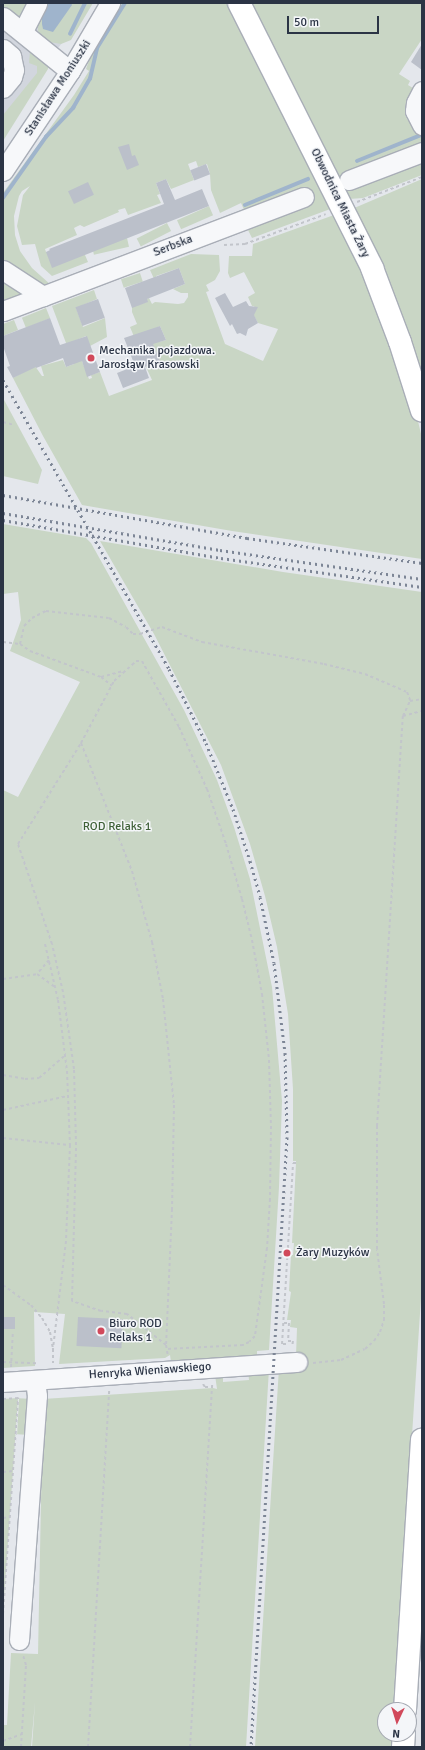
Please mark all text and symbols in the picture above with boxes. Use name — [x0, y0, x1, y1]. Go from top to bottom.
scale bar — [289, 8, 381, 34]
text: 50 m — [294, 15, 319, 30]
street label: Stanisława Moniuszki — [22, 37, 94, 139]
street label: Obwodnica Miasta Żary — [307, 146, 373, 260]
street label: Serbska — [151, 232, 195, 260]
place label: Mechanika pojazdowa. Jarosłąw Krasowski — [99, 344, 215, 372]
marker: Mechanika pojazdowa. Jarosłąw Krasowski — [86, 353, 96, 363]
park label: ROD Relaks 1 — [83, 820, 151, 834]
place label: Żary Muzyków — [296, 1246, 369, 1260]
marker: Żary Muzyków — [281, 1247, 293, 1259]
place label: Biuro ROD Relaks 1 — [109, 1317, 162, 1345]
marker: Biuro ROD Relaks 1 — [96, 1326, 106, 1336]
street label: Henryka Wieniawskiego — [88, 1360, 212, 1382]
north arrow — [377, 1702, 417, 1742]
text: N — [392, 1727, 400, 1740]

